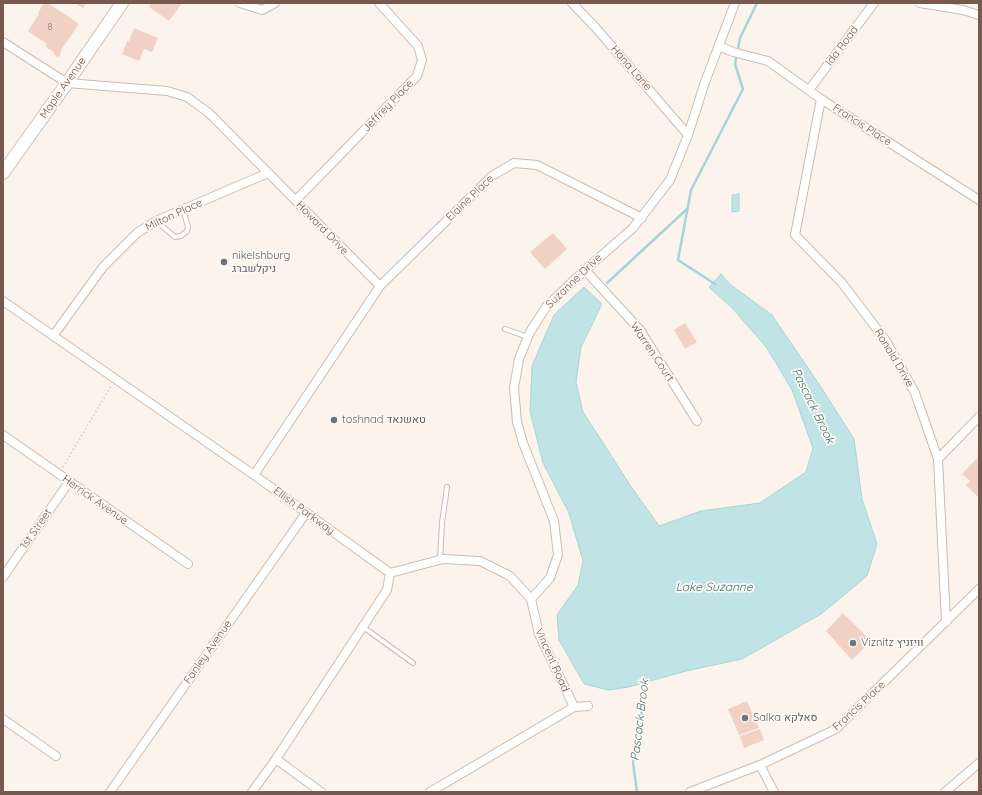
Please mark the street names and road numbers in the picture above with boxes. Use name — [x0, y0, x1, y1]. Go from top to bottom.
street label: Ida Road — [823, 24, 861, 68]
street label: Hana Lane — [608, 43, 654, 93]
street label: Maple Avenue — [37, 55, 89, 121]
street label: Jeffrey Place — [360, 77, 416, 135]
street label: Francis Place — [830, 101, 894, 149]
street label: Elaine Place — [443, 172, 497, 224]
street label: Milton Place — [143, 196, 205, 234]
street label: Howard Drive — [293, 198, 351, 258]
street label: Suzanne Drive — [543, 251, 605, 311]
street label: Warren Court — [627, 320, 677, 384]
street label: Ronald Drive — [871, 327, 917, 389]
street label: Herrick Avenue — [60, 472, 130, 528]
street label: Ellish Parkway — [271, 484, 337, 538]
street label: 1st Street — [17, 506, 55, 552]
street label: Fanley Avenue — [181, 618, 235, 686]
street label: Vincent Road — [532, 626, 572, 694]
street label: Francis Place — [830, 678, 888, 734]

